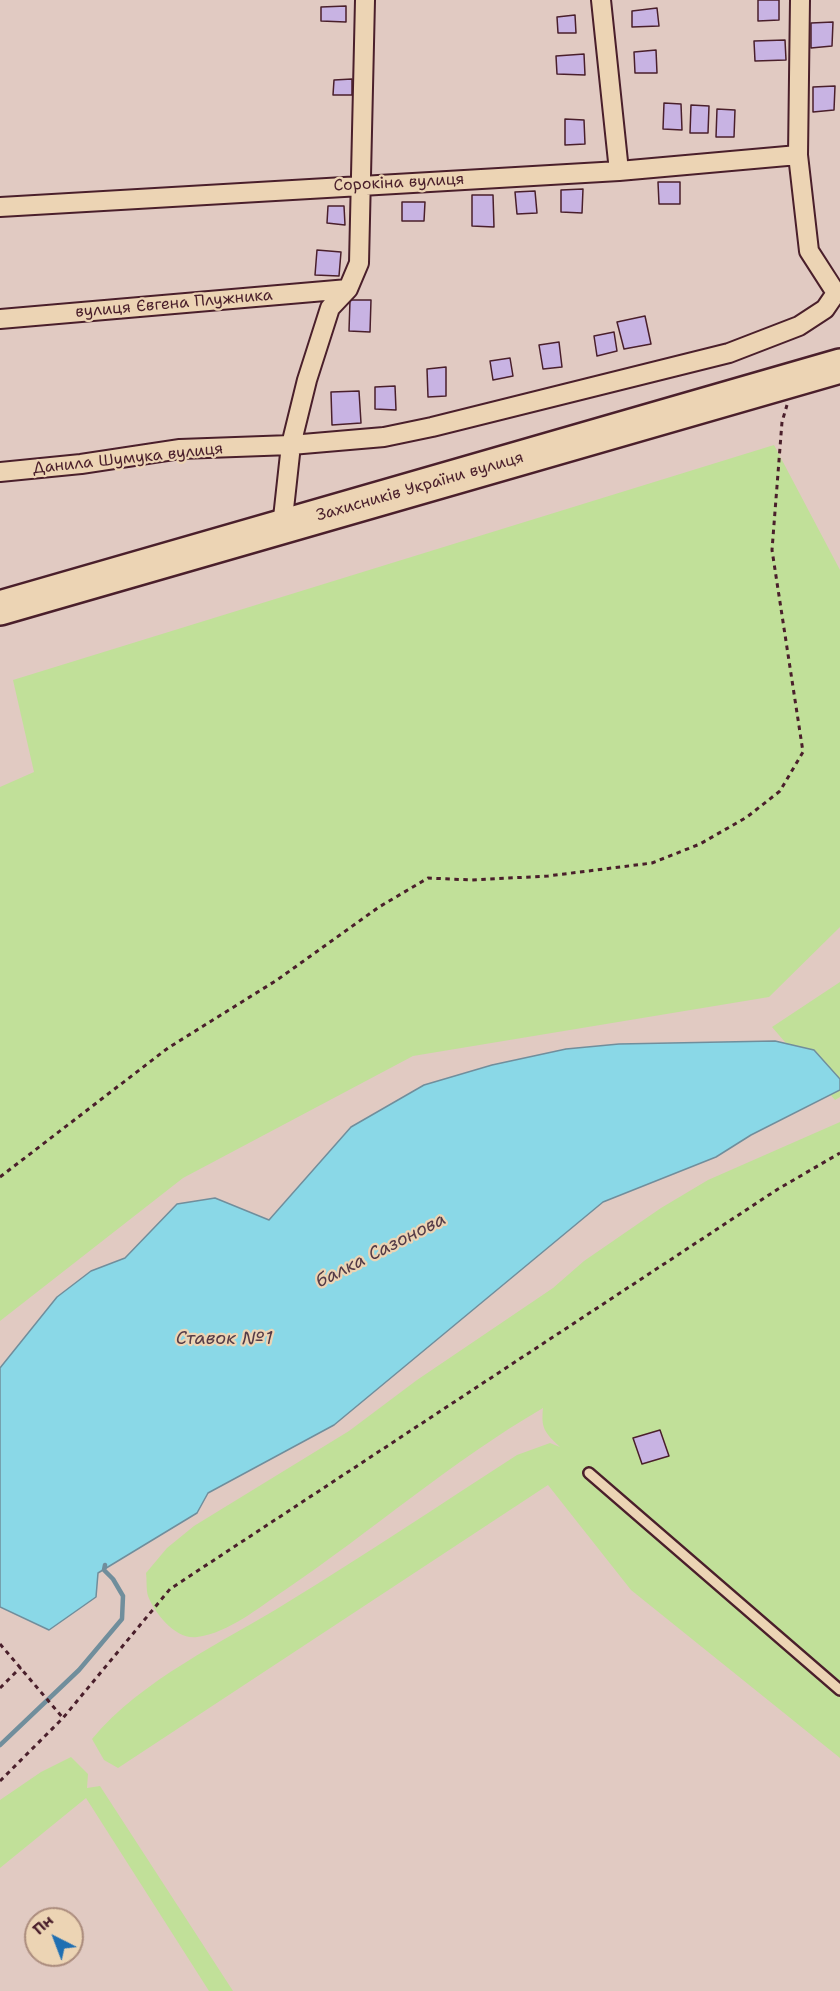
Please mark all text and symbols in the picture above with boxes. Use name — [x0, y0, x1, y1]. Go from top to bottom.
street label: Сорокіна вулиця — [333, 170, 465, 196]
street label: вулиця Євгена Плужника — [75, 286, 273, 322]
street label: Данила Шумука вулиця — [32, 439, 224, 479]
street label: Захисників України вулиця — [314, 448, 526, 526]
water label: балка Сазонова — [312, 1209, 450, 1293]
water label: Ставок №1 — [176, 1328, 272, 1350]
north arrow — [24, 1907, 84, 1967]
text: Пн — [28, 1910, 58, 1940]

